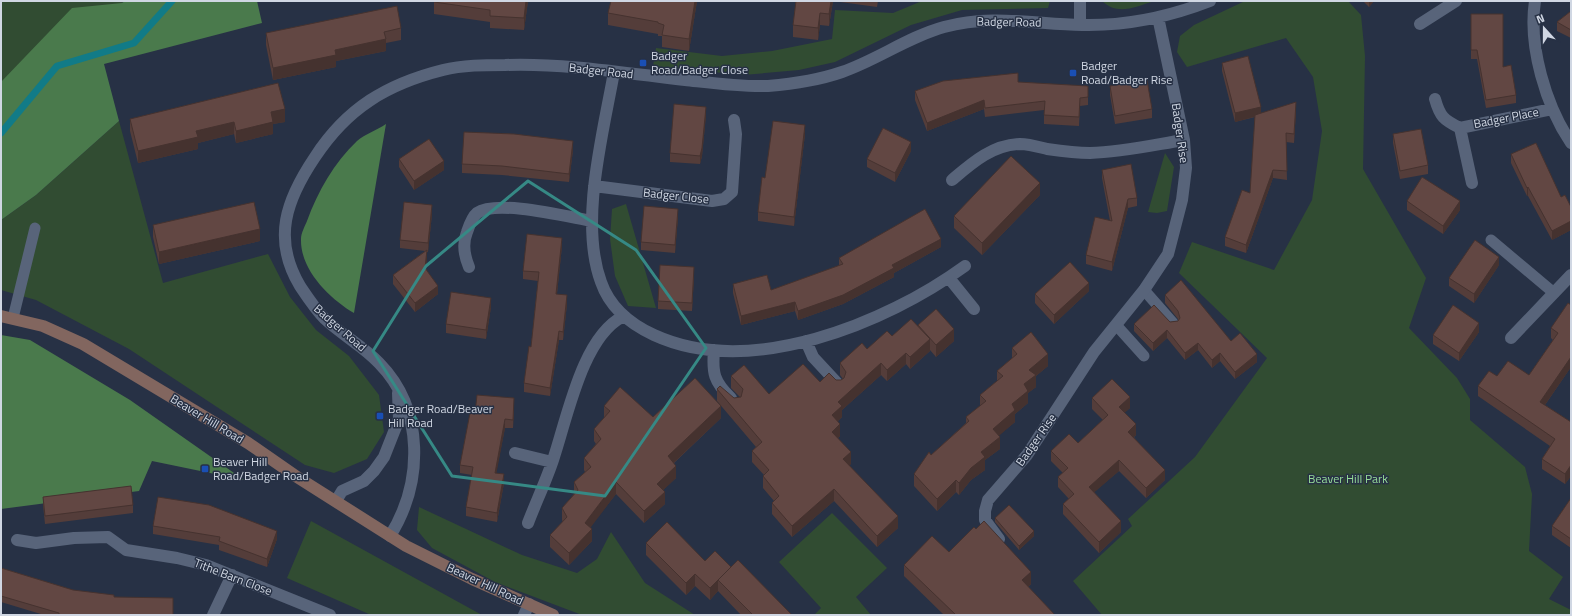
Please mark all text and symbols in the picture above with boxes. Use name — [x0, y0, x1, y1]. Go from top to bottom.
north arrow — [1524, 8, 1564, 48]
text: N — [1534, 10, 1547, 27]
street label: Badger Road — [976, 11, 1042, 32]
place label: Badger Road/Badger Close — [651, 46, 748, 79]
place label: Badger Road/Badger Rise — [1081, 56, 1172, 89]
street label: Badger Road — [568, 58, 634, 83]
marker: Badger Road/Badger Close — [638, 58, 648, 68]
marker: Badger Road/Badger Rise — [1068, 68, 1078, 78]
street label: Badger Rise — [1167, 102, 1194, 164]
street label: Badger Place — [1472, 102, 1540, 133]
street label: Badger Close — [642, 183, 710, 208]
street label: Badger Road — [310, 299, 371, 356]
street label: Beaver Hill Road — [167, 389, 248, 448]
place label: Badger Road/Beaver Hill Road — [388, 399, 493, 432]
street label: Badger Rise — [1010, 410, 1061, 470]
marker: Badger Road/Beaver Hill Road — [375, 411, 385, 421]
place label: Beaver Hill Road/Badger Road — [213, 452, 309, 485]
marker: Beaver Hill Road/Badger Road — [200, 464, 210, 474]
park label: Beaver Hill Park — [1308, 469, 1388, 488]
street label: Tithe Barn Close — [191, 553, 275, 600]
street label: Beaver Hill Road — [444, 557, 527, 610]

